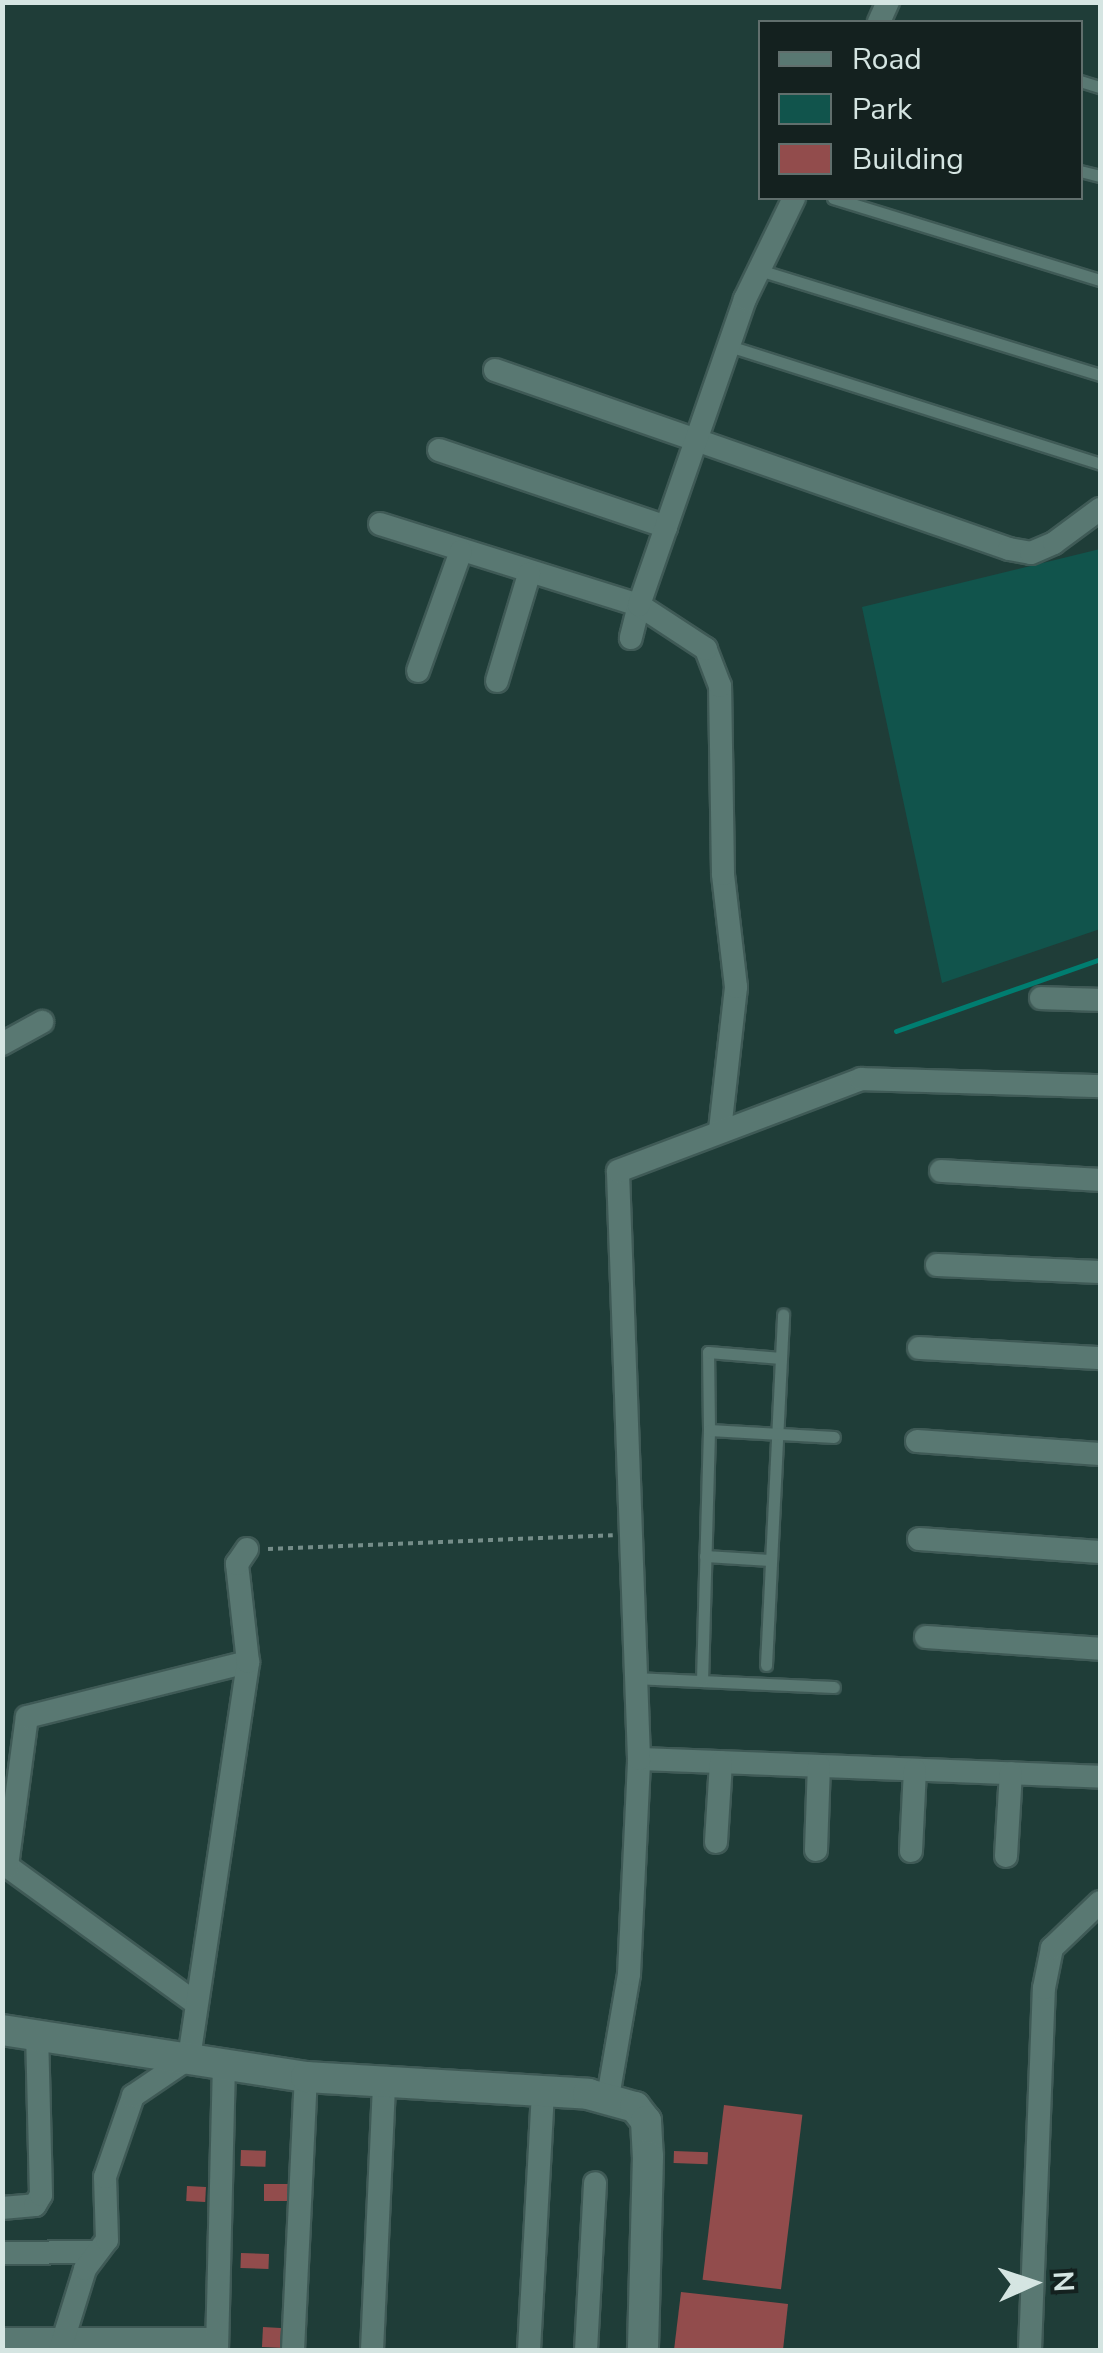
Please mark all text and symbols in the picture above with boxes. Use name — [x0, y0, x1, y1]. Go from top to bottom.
legend — [758, 20, 1083, 200]
text: Road — [852, 39, 922, 80]
text: Park — [852, 89, 912, 130]
text: Building — [852, 139, 964, 180]
north arrow — [983, 2233, 1083, 2333]
text: N — [1043, 2270, 1082, 2293]

